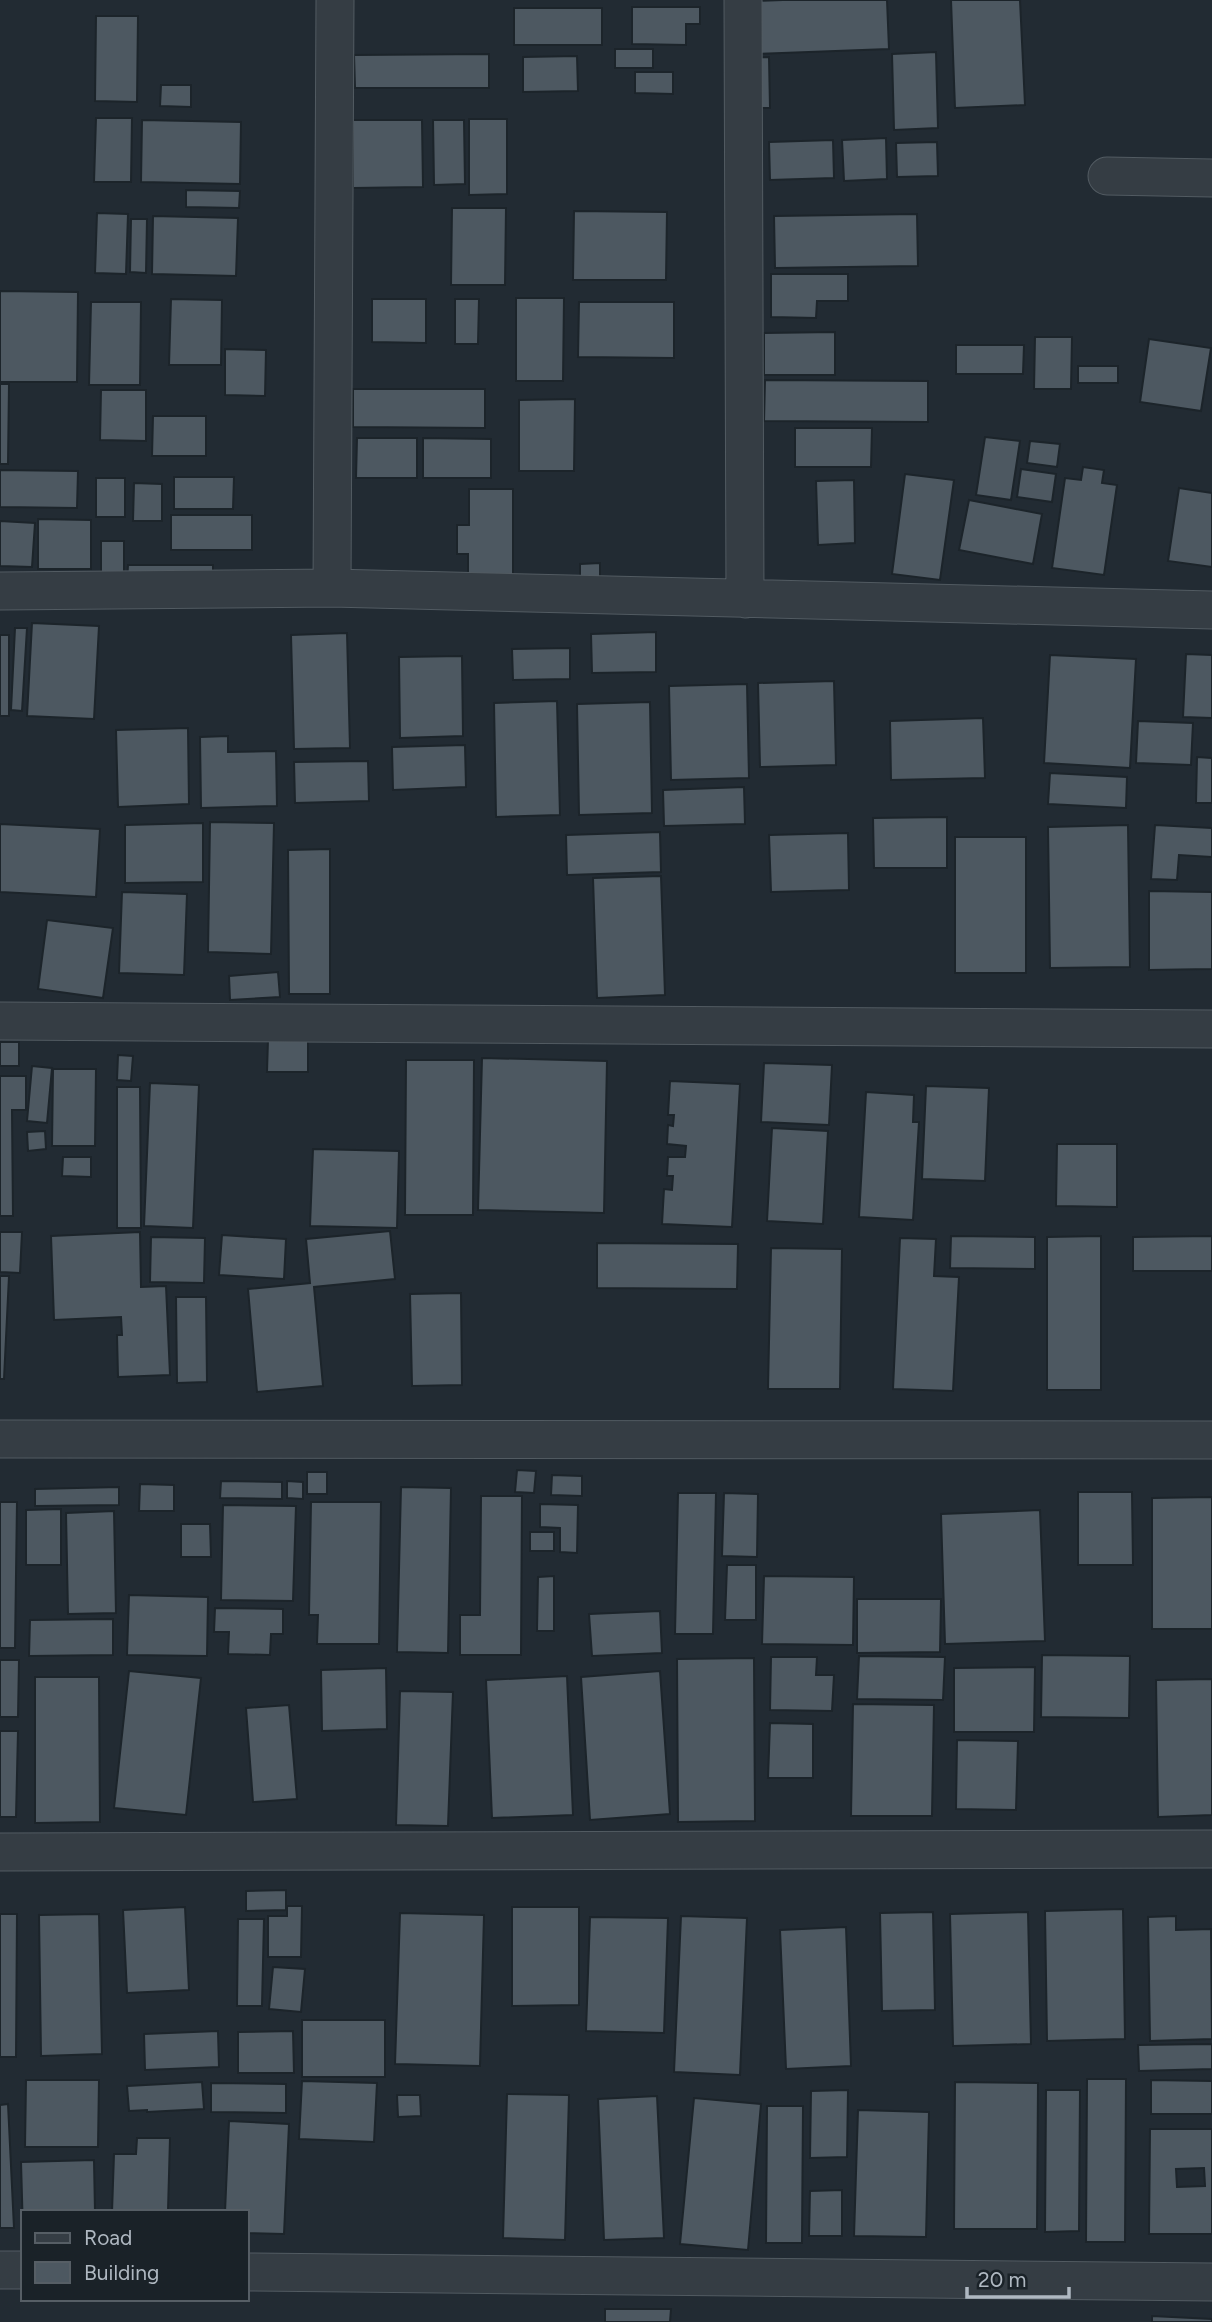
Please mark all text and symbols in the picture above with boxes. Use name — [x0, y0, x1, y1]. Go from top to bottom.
legend — [21, 2210, 248, 2301]
text: Road — [84, 2225, 132, 2250]
scale bar — [967, 2256, 1068, 2300]
text: Building — [84, 2260, 159, 2285]
text: 20 m — [978, 2267, 1026, 2292]

